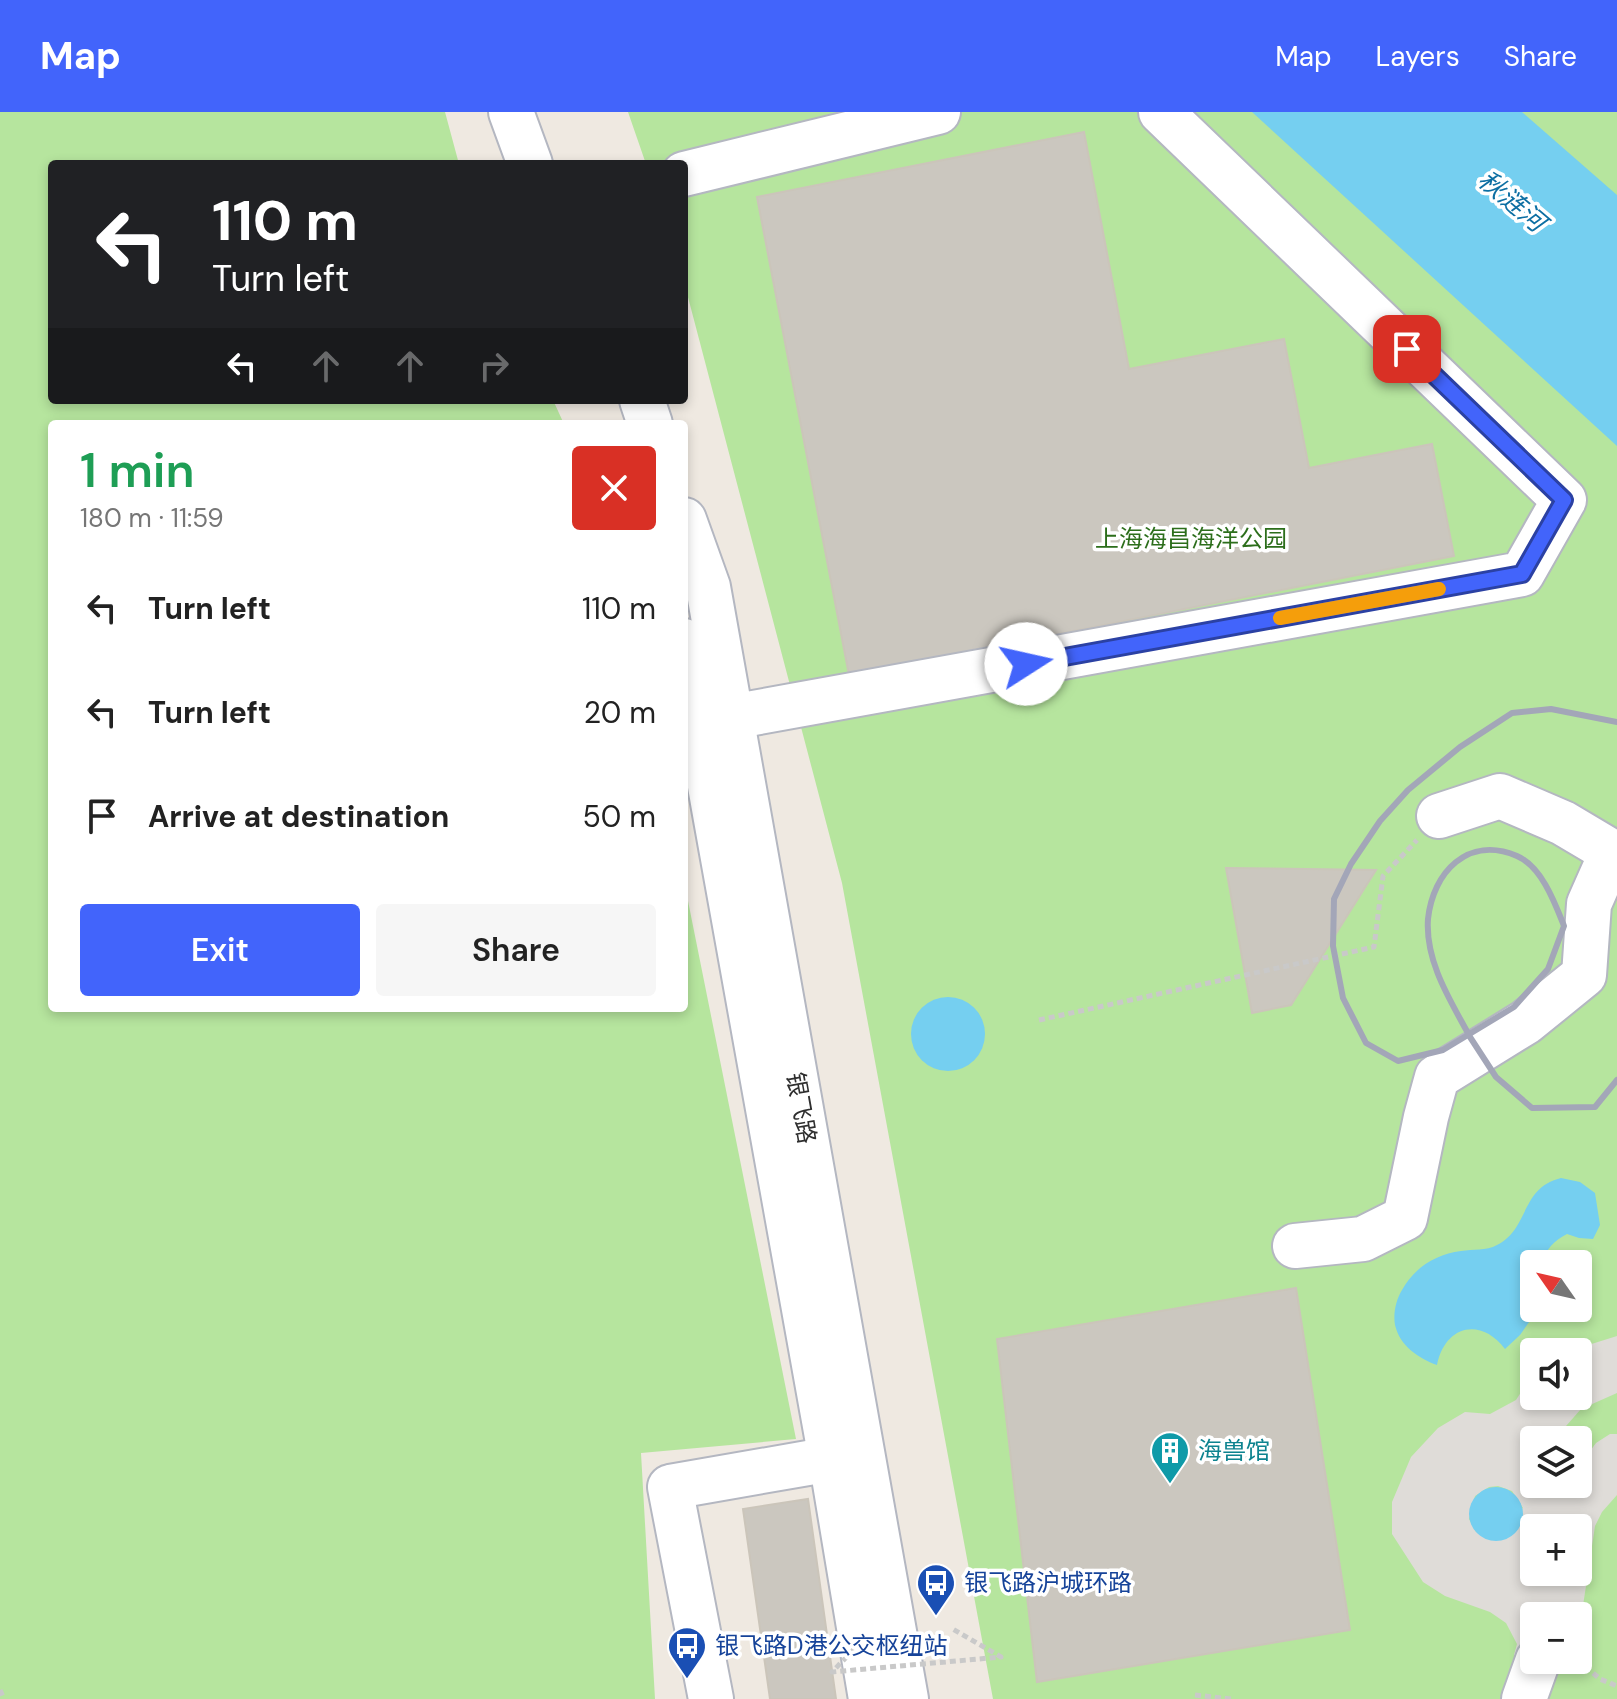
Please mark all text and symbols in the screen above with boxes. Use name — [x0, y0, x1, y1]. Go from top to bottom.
text: Map — [40, 31, 121, 81]
text: Map — [1275, 38, 1332, 75]
text: Layers — [1376, 38, 1460, 75]
text: Share — [1504, 38, 1577, 75]
water label: 秋涟河 — [1471, 163, 1557, 242]
text: 110 m — [212, 184, 358, 257]
icon: left — [80, 192, 184, 296]
text: Turn left — [212, 255, 349, 302]
pin — [1373, 315, 1441, 383]
icon: arrive — [1385, 327, 1429, 371]
icon: left — [220, 344, 264, 388]
icon: ahead — [304, 344, 348, 388]
icon: ahead — [388, 344, 432, 388]
icon: right — [472, 344, 516, 388]
text: 1 min — [80, 439, 195, 502]
button: close — [572, 446, 656, 530]
text: 180 m · 11:59 — [80, 501, 224, 535]
park label: 上海海昌海洋公园 — [1095, 523, 1287, 554]
icon: left — [80, 586, 124, 630]
text: Turn left — [148, 589, 271, 628]
text: 110 m — [582, 589, 656, 628]
position arrow — [984, 622, 1068, 706]
icon: left — [80, 690, 124, 734]
text: Turn left — [148, 693, 271, 732]
text: 20 m — [584, 693, 656, 732]
icon: arrive — [80, 794, 124, 838]
text: Arrive at destination — [148, 797, 449, 836]
text: 50 m — [582, 797, 656, 836]
button: Exit — [80, 904, 360, 996]
button: Share — [376, 904, 656, 996]
street label: 银飞路 — [780, 1070, 823, 1146]
north arrow — [1520, 1250, 1592, 1322]
map controls — [1520, 1250, 1592, 1674]
button: sound — [1520, 1338, 1592, 1410]
button: layers — [1520, 1426, 1592, 1498]
building icon: 海兽馆 — [1149, 1430, 1191, 1485]
place label: 海兽馆 — [1198, 1435, 1270, 1466]
button: + — [1520, 1514, 1592, 1586]
bus stop icon: 银飞路沪城环路 — [915, 1562, 957, 1617]
place label: 银飞路沪城环路 — [964, 1567, 1132, 1598]
button: − — [1520, 1602, 1592, 1674]
bus stop icon: 银飞路D港公交枢纽站 — [666, 1625, 708, 1680]
place label: 银飞路D港公交枢纽站 — [715, 1630, 948, 1661]

